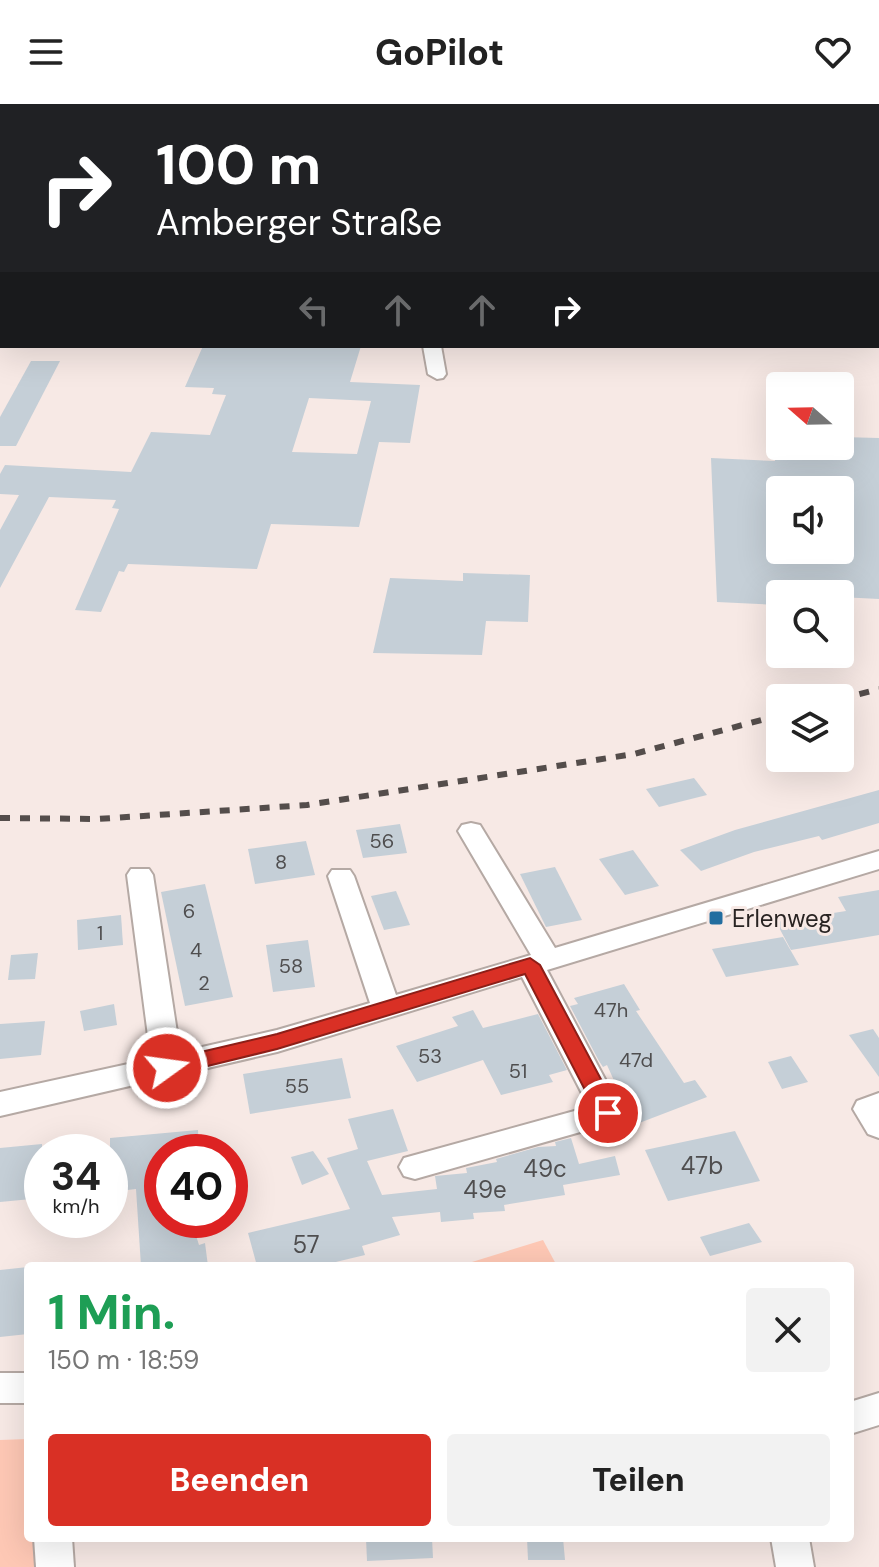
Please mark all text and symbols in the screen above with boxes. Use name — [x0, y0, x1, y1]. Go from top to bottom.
text: GoPilot — [375, 29, 504, 76]
icon: menu — [24, 30, 68, 74]
icon: heart — [811, 30, 855, 74]
text: 100 m — [156, 128, 321, 201]
icon: right — [24, 136, 128, 240]
text: Amberger Straße — [156, 199, 442, 246]
icon: left — [292, 288, 336, 332]
icon: ahead — [376, 288, 420, 332]
icon: ahead — [460, 288, 504, 332]
icon: right — [544, 288, 588, 332]
north arrow — [766, 372, 854, 460]
map controls — [766, 372, 854, 772]
button: sound — [766, 476, 854, 564]
button: search — [766, 580, 854, 668]
button: layers — [766, 684, 854, 772]
house number: 56 — [370, 828, 394, 854]
house number: 8 — [275, 849, 287, 875]
house number: 6 — [183, 898, 195, 924]
place label: Erlenweg — [732, 903, 832, 934]
marker: Erlenweg — [707, 909, 725, 927]
house number: 1 — [97, 920, 103, 946]
house number: 4 — [190, 937, 202, 963]
house number: 58 — [279, 953, 303, 979]
house number: 2 — [198, 970, 210, 996]
house number: 47h — [594, 997, 628, 1023]
position arrow — [125, 1026, 209, 1110]
house number: 53 — [418, 1043, 442, 1069]
house number: 47d — [619, 1047, 653, 1073]
house number: 51 — [509, 1058, 527, 1084]
house number: 55 — [285, 1073, 309, 1099]
pin — [574, 1079, 642, 1147]
icon: arrive — [586, 1091, 630, 1135]
speed limit sign: 40 — [144, 1134, 248, 1238]
text: 34 — [51, 1150, 101, 1202]
house number: 47b — [681, 1150, 723, 1181]
house number: 49c — [523, 1153, 567, 1184]
house number: 49e — [463, 1174, 507, 1205]
text: km/h — [52, 1193, 100, 1219]
house number: 57 — [292, 1229, 320, 1260]
text: 1 Min. — [48, 1281, 175, 1344]
button: close — [746, 1288, 830, 1372]
text: 150 m · 18:59 — [48, 1343, 199, 1377]
button: Beenden — [48, 1434, 431, 1526]
button: Teilen — [447, 1434, 830, 1526]

